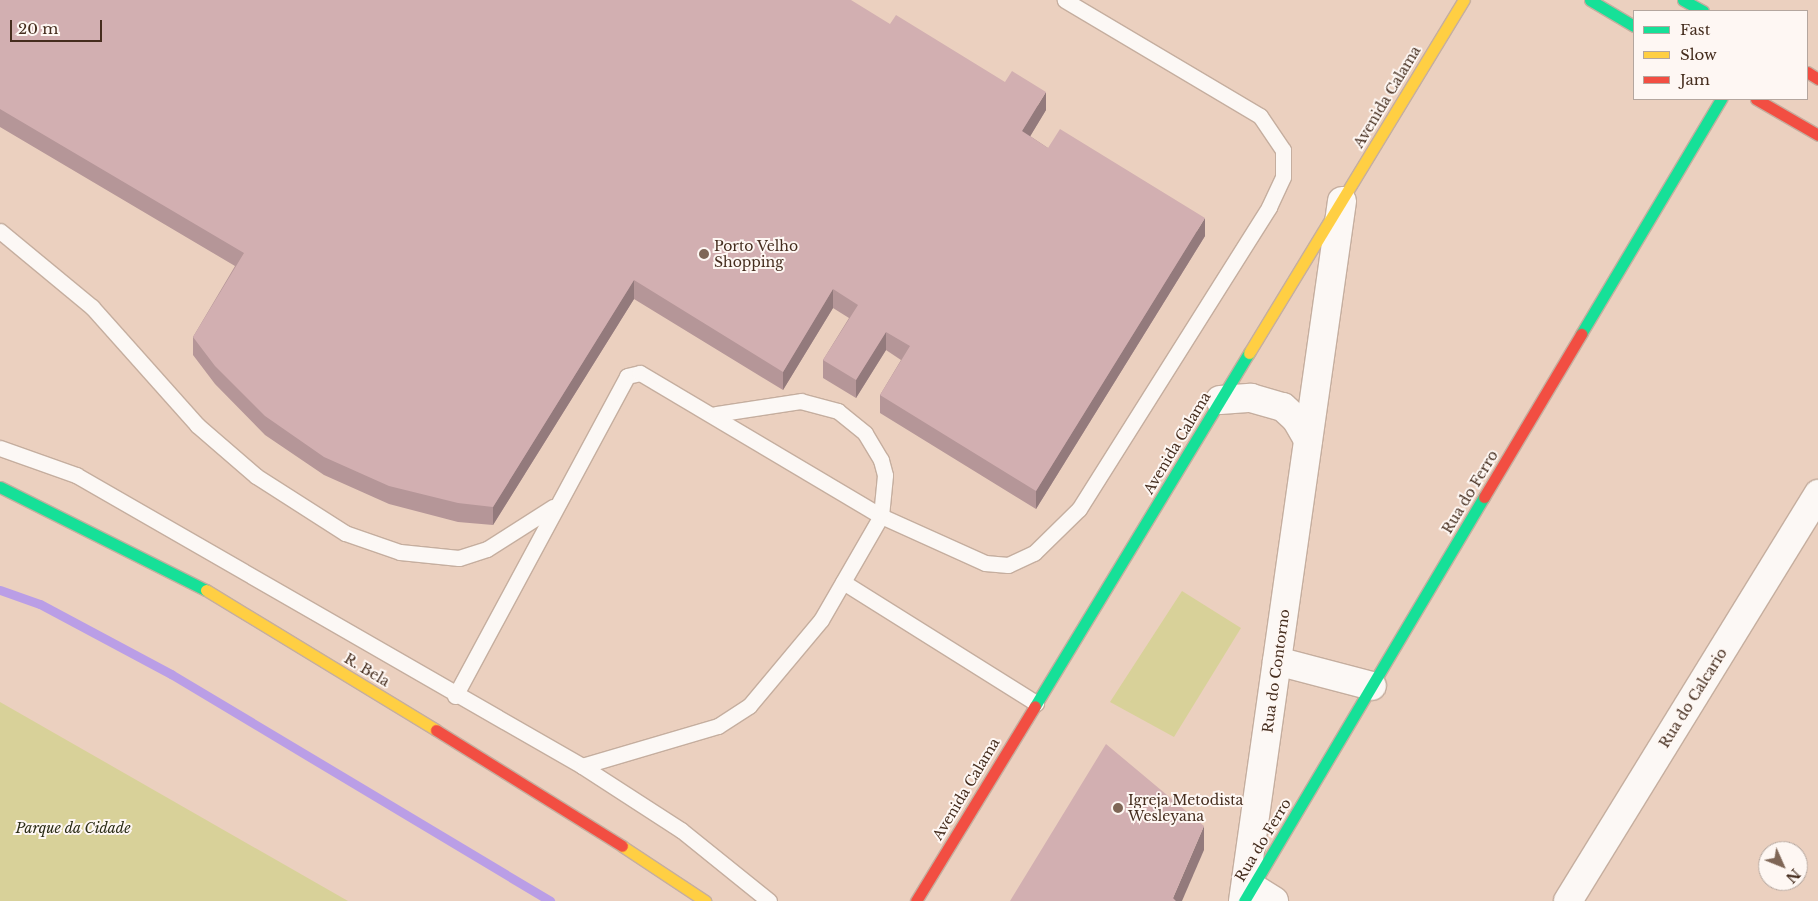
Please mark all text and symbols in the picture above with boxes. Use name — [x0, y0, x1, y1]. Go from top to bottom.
scale bar — [12, 10, 105, 42]
legend — [1633, 10, 1808, 100]
text: 20 m — [18, 19, 58, 38]
text: Fast — [1680, 20, 1710, 39]
street label: Avenida Calama — [1350, 43, 1424, 151]
text: Slow — [1680, 45, 1717, 64]
text: Jam — [1680, 70, 1710, 89]
place label: Porto Velho Shopping — [714, 238, 799, 270]
marker: Porto Velho Shopping — [698, 248, 710, 260]
street label: Avenida Calama — [1140, 389, 1214, 497]
street label: Rua do Ferro — [1439, 447, 1501, 537]
street label: Rua do Contorno — [1259, 608, 1293, 734]
street label: Rua do Calcario — [1656, 645, 1730, 751]
street label: R. Bela — [341, 650, 393, 690]
street label: Avenida Calama — [929, 735, 1003, 843]
place label: Igreja Metodista Wesleyana — [1128, 792, 1243, 824]
street label: Rua do Ferro — [1232, 795, 1294, 885]
marker: Igreja Metodista Wesleyana — [1112, 802, 1124, 814]
park label: Parque da Cidade — [15, 820, 131, 836]
north arrow — [1758, 841, 1808, 891]
text: N — [1782, 865, 1804, 887]

